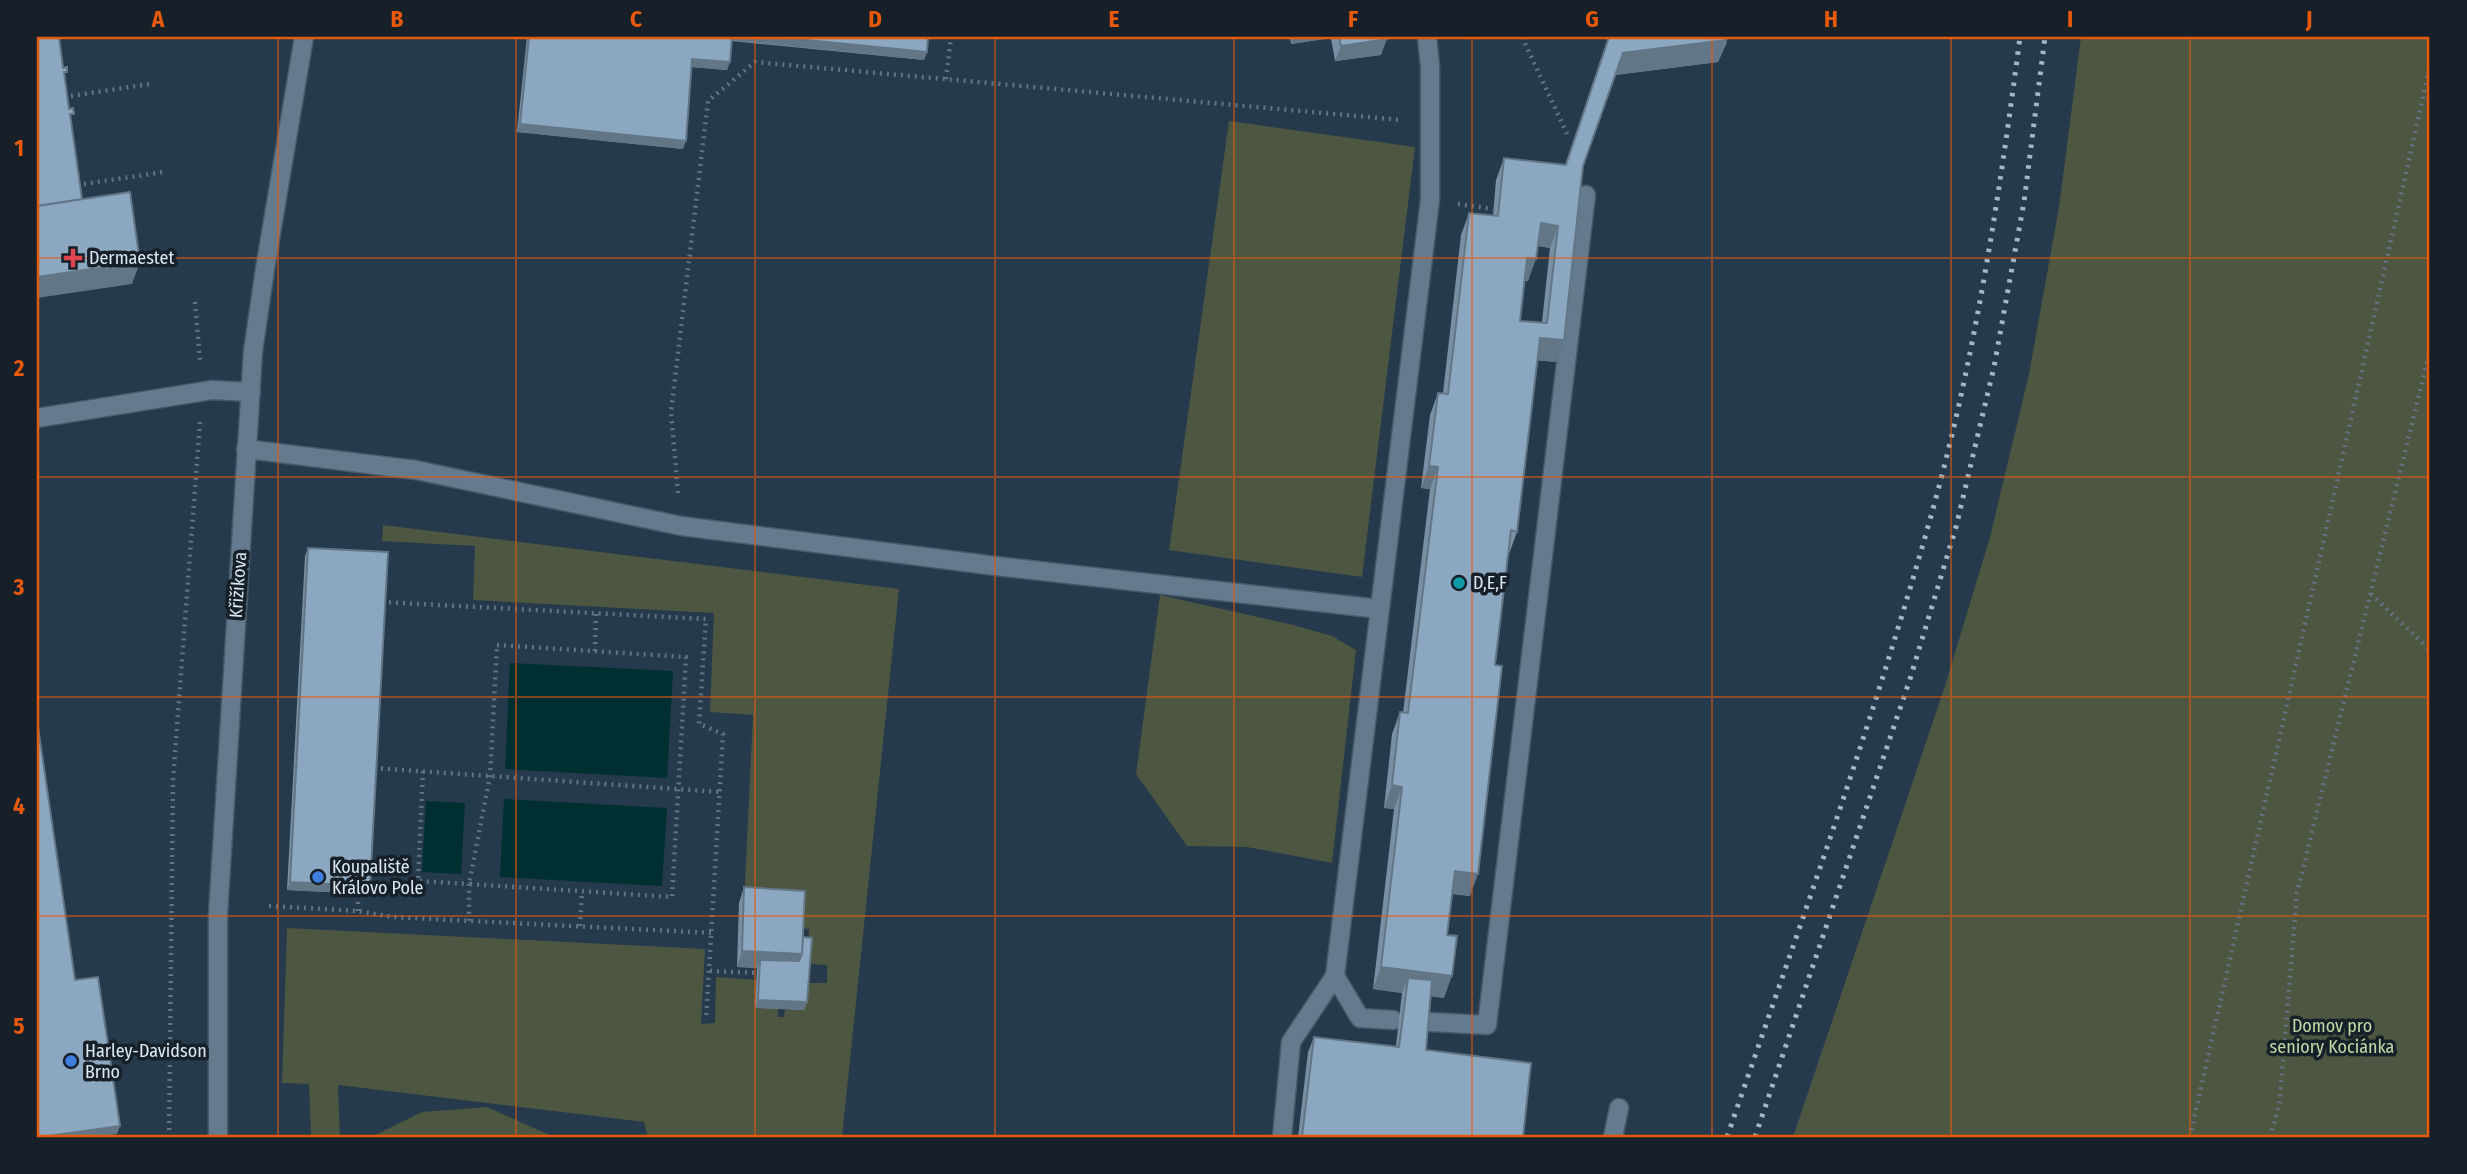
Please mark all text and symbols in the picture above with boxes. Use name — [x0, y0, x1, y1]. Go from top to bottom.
text: A — [151, 5, 165, 33]
text: B — [391, 5, 404, 33]
text: C — [630, 5, 642, 33]
text: D — [868, 5, 882, 33]
text: E — [1109, 5, 1120, 33]
text: F — [1348, 5, 1358, 33]
text: G — [1585, 5, 1599, 33]
text: H — [1824, 5, 1838, 33]
text: I — [2067, 5, 2073, 33]
text: J — [2305, 5, 2312, 33]
text: 1 — [14, 134, 24, 162]
place label: Dermaestet — [89, 247, 174, 269]
marker: Dermaestet — [63, 248, 83, 268]
text: 2 — [13, 354, 25, 382]
street label: Křižíkova — [225, 551, 251, 619]
place label: D,E,F — [1473, 572, 1507, 594]
text: 3 — [13, 573, 25, 601]
marker: D,E,F — [1451, 575, 1467, 591]
text: 4 — [13, 792, 25, 820]
place label: Koupaliště Královo Pole — [332, 856, 424, 899]
marker: Koupaliště Královo Pole — [310, 869, 326, 885]
text: 5 — [13, 1012, 25, 1040]
park label: Domov pro seniory Kociánka — [2270, 1015, 2395, 1058]
place label: Harley-Davidson Brno — [85, 1040, 207, 1083]
marker: Harley-Davidson Brno — [63, 1053, 79, 1069]

